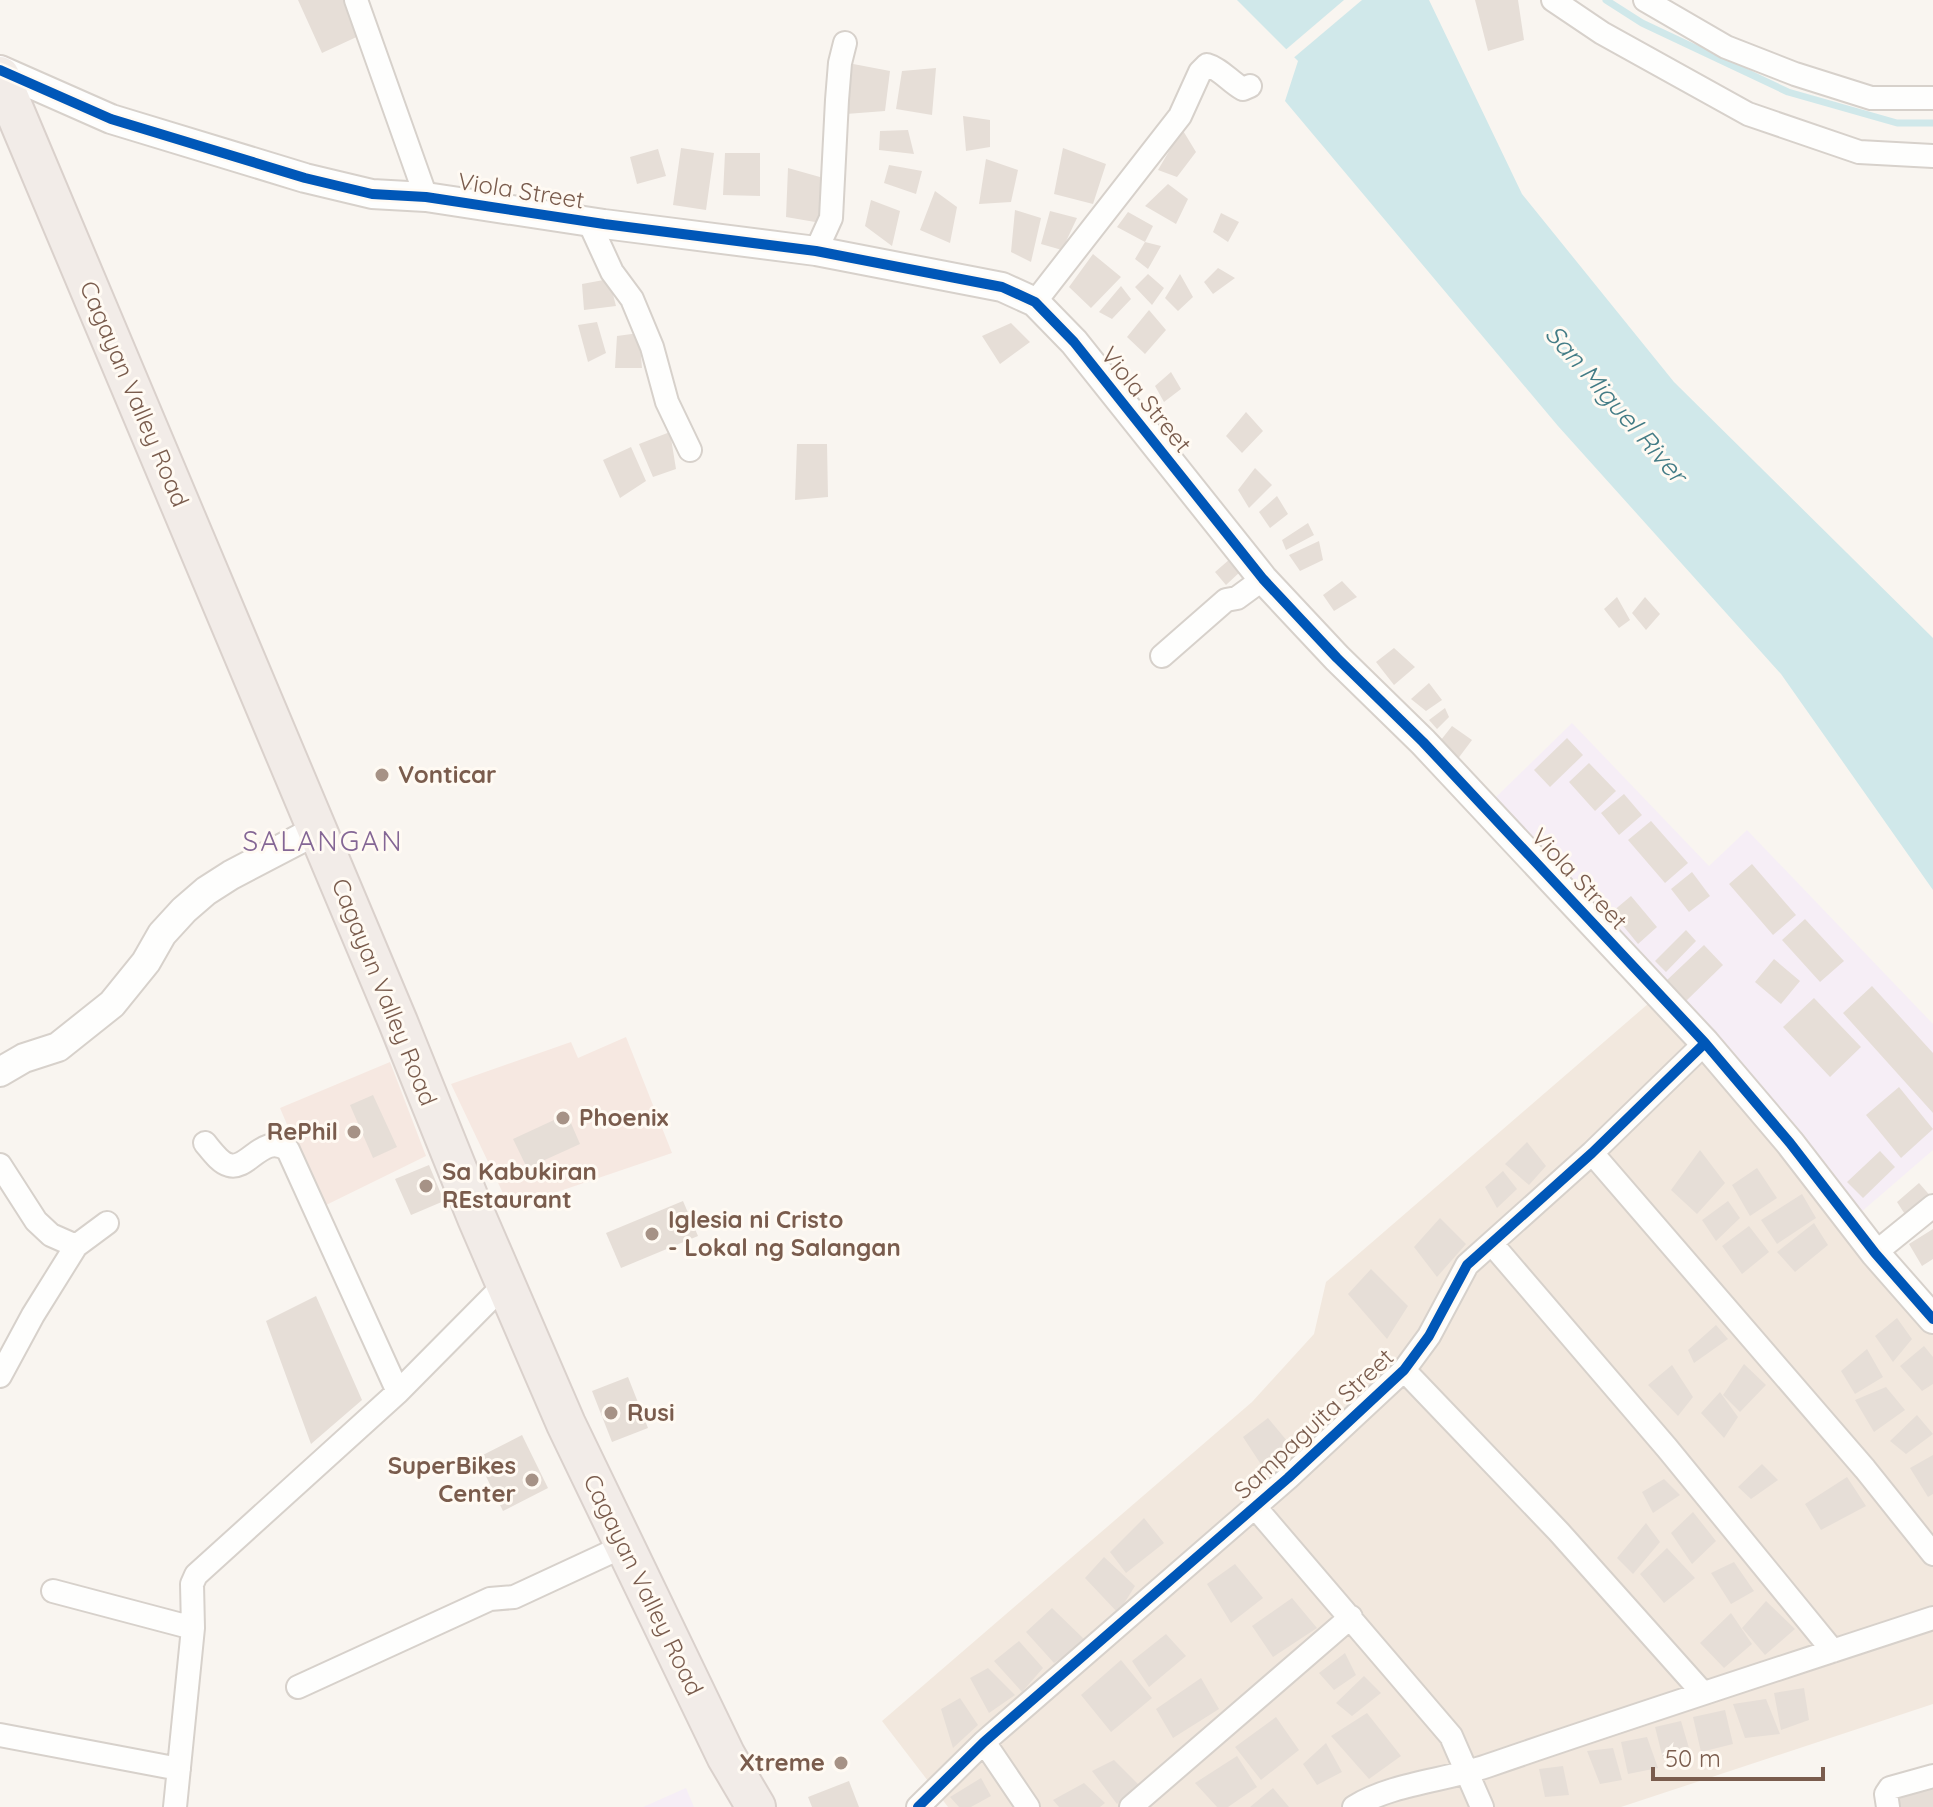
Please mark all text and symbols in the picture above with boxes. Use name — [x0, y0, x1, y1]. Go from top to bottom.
street label: Viola Street — [456, 165, 587, 215]
street label: Cagayan Valley Road — [74, 276, 196, 511]
water label: San Miguel River — [1538, 318, 1696, 492]
street label: Viola Street — [1095, 340, 1199, 458]
place label: Vonticar — [398, 759, 496, 789]
marker: Vonticar — [373, 766, 391, 784]
street label: Viola Street — [1525, 821, 1634, 935]
district label: SALANGAN — [242, 823, 404, 858]
street label: Cagayan Valley Road — [326, 874, 444, 1110]
place label: Phoenix — [579, 1102, 669, 1132]
marker: Phoenix — [554, 1109, 572, 1127]
place label: RePhil — [267, 1116, 338, 1146]
marker: RePhil — [345, 1123, 363, 1141]
place label: Sa Kabukiran REstaurant — [442, 1156, 597, 1214]
marker: Sa Kabukiran REstaurant — [417, 1177, 435, 1195]
place label: Iglesia ni Cristo - Lokal ng Salangan — [668, 1204, 901, 1262]
marker: Iglesia ni Cristo - Lokal ng Salangan — [643, 1225, 661, 1243]
street label: Sampaguita Street — [1227, 1342, 1399, 1505]
place label: Rusi — [627, 1397, 675, 1427]
marker: Rusi — [602, 1404, 620, 1422]
place label: SuperBikes Center — [388, 1450, 516, 1508]
street label: Cagayan Valley Road — [577, 1469, 711, 1700]
marker: SuperBikes Center — [523, 1471, 541, 1489]
scale bar — [1653, 1731, 1823, 1781]
text: 50 m — [1665, 1743, 1721, 1773]
place label: Xtreme — [739, 1747, 825, 1777]
marker: Xtreme — [832, 1754, 850, 1772]

